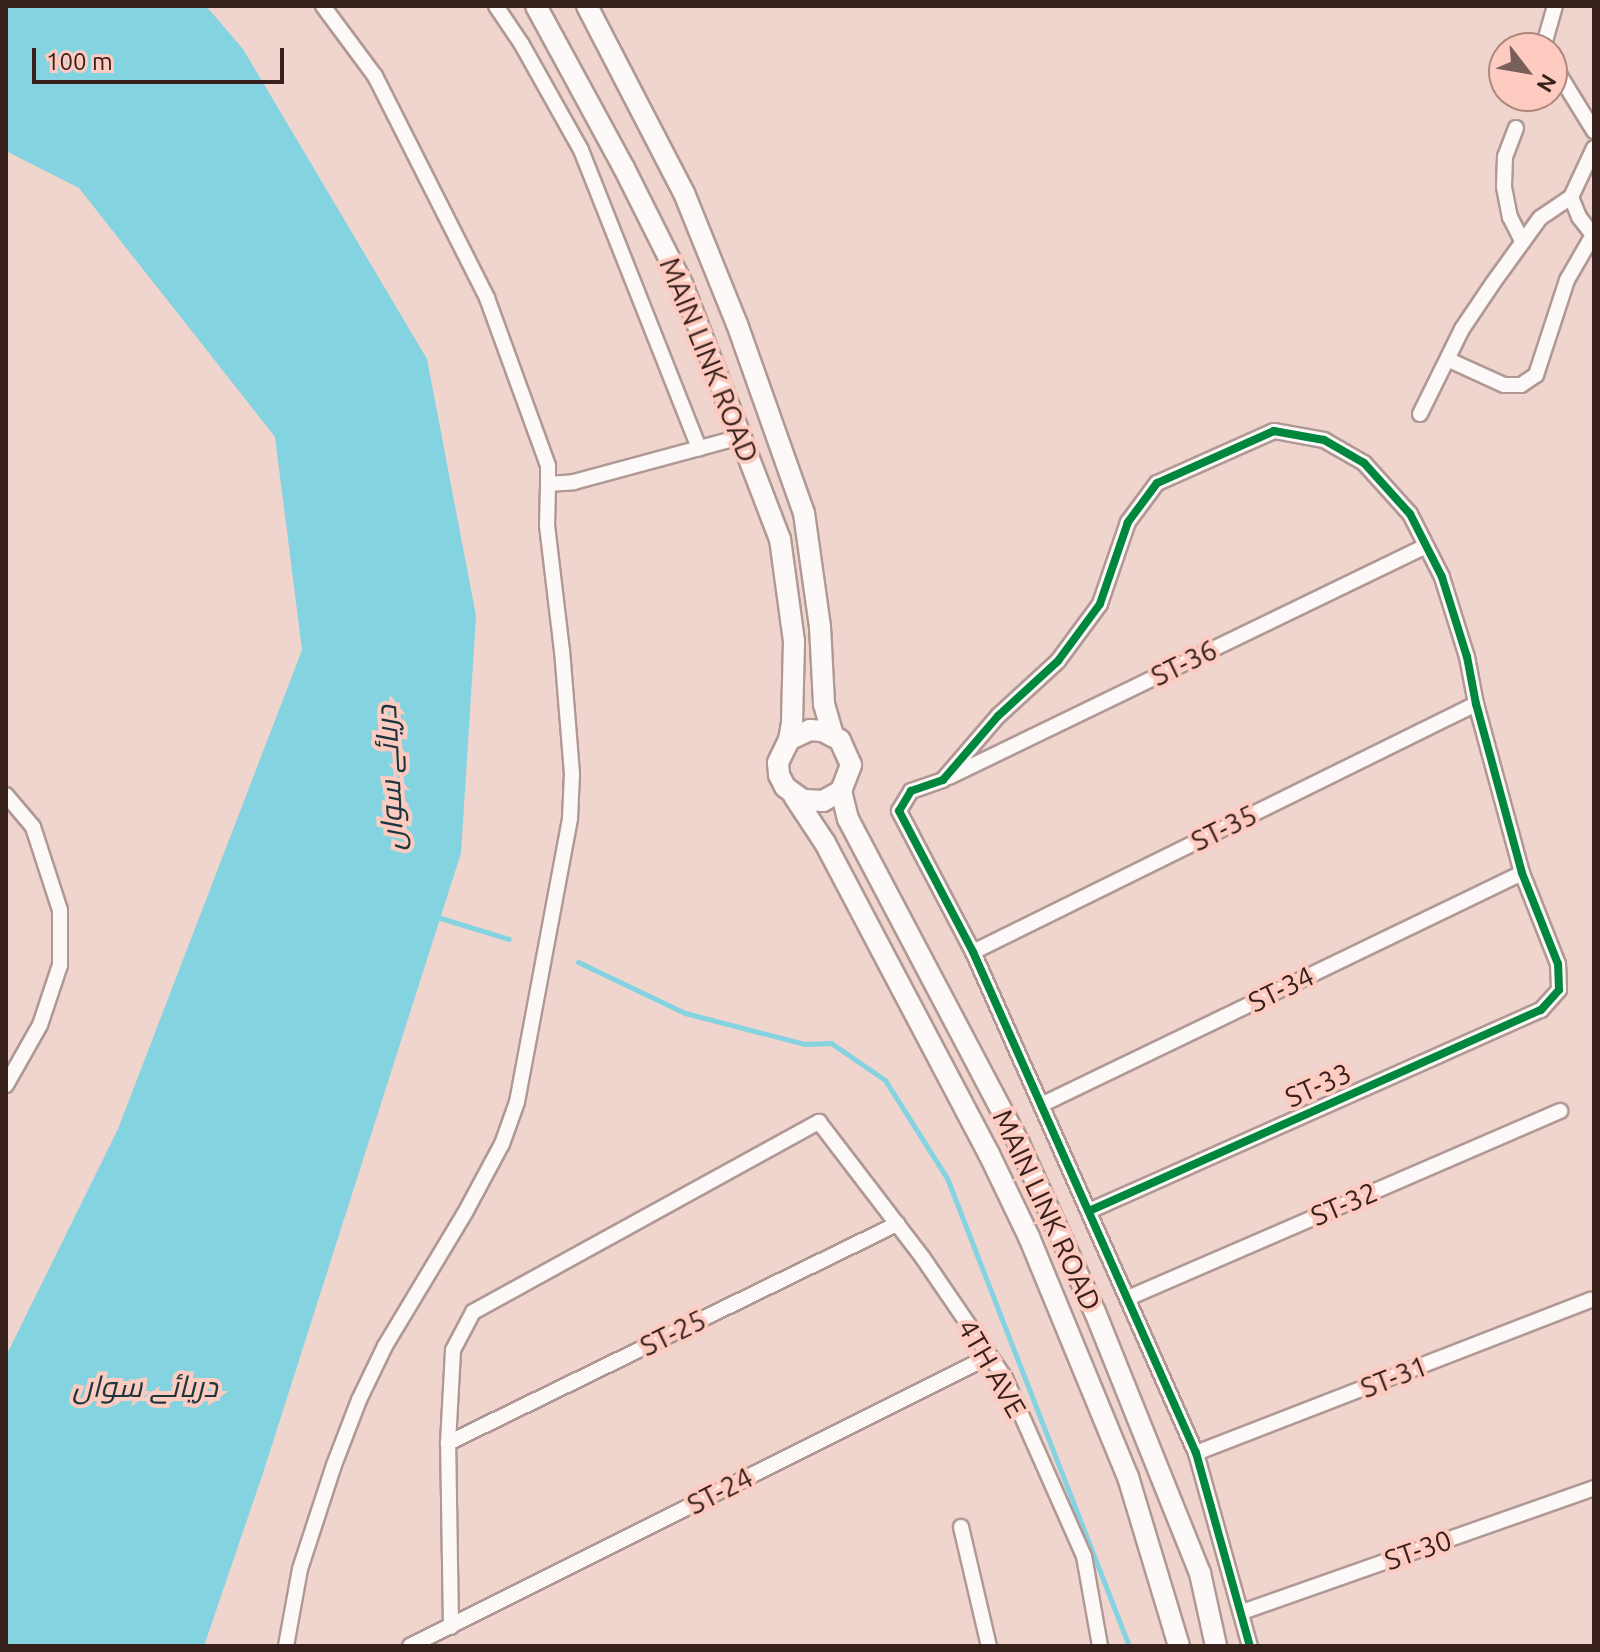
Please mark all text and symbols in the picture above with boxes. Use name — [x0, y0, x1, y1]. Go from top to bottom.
scale bar — [36, 32, 288, 82]
north arrow — [1488, 32, 1568, 112]
text: 100 m — [46, 48, 113, 75]
text: N — [1532, 70, 1562, 97]
street label: MAIN LINK ROAD — [653, 253, 765, 467]
street label: ST-36 — [1146, 633, 1222, 693]
water label: دریائے سواں — [367, 704, 411, 852]
street label: ST-35 — [1186, 798, 1262, 858]
street label: ST-34 — [1243, 959, 1319, 1019]
street label: ST-33 — [1280, 1056, 1356, 1114]
street label: MAIN LINK ROAD — [986, 1104, 1108, 1316]
street label: ST-32 — [1306, 1175, 1382, 1233]
street label: ST-25 — [635, 1303, 711, 1363]
street label: 4TH AVE — [951, 1313, 1033, 1423]
street label: ST-31 — [1356, 1349, 1432, 1405]
water label: دریائے سواں — [72, 1368, 218, 1404]
street label: ST-24 — [682, 1460, 758, 1522]
street label: ST-30 — [1380, 1523, 1456, 1577]

